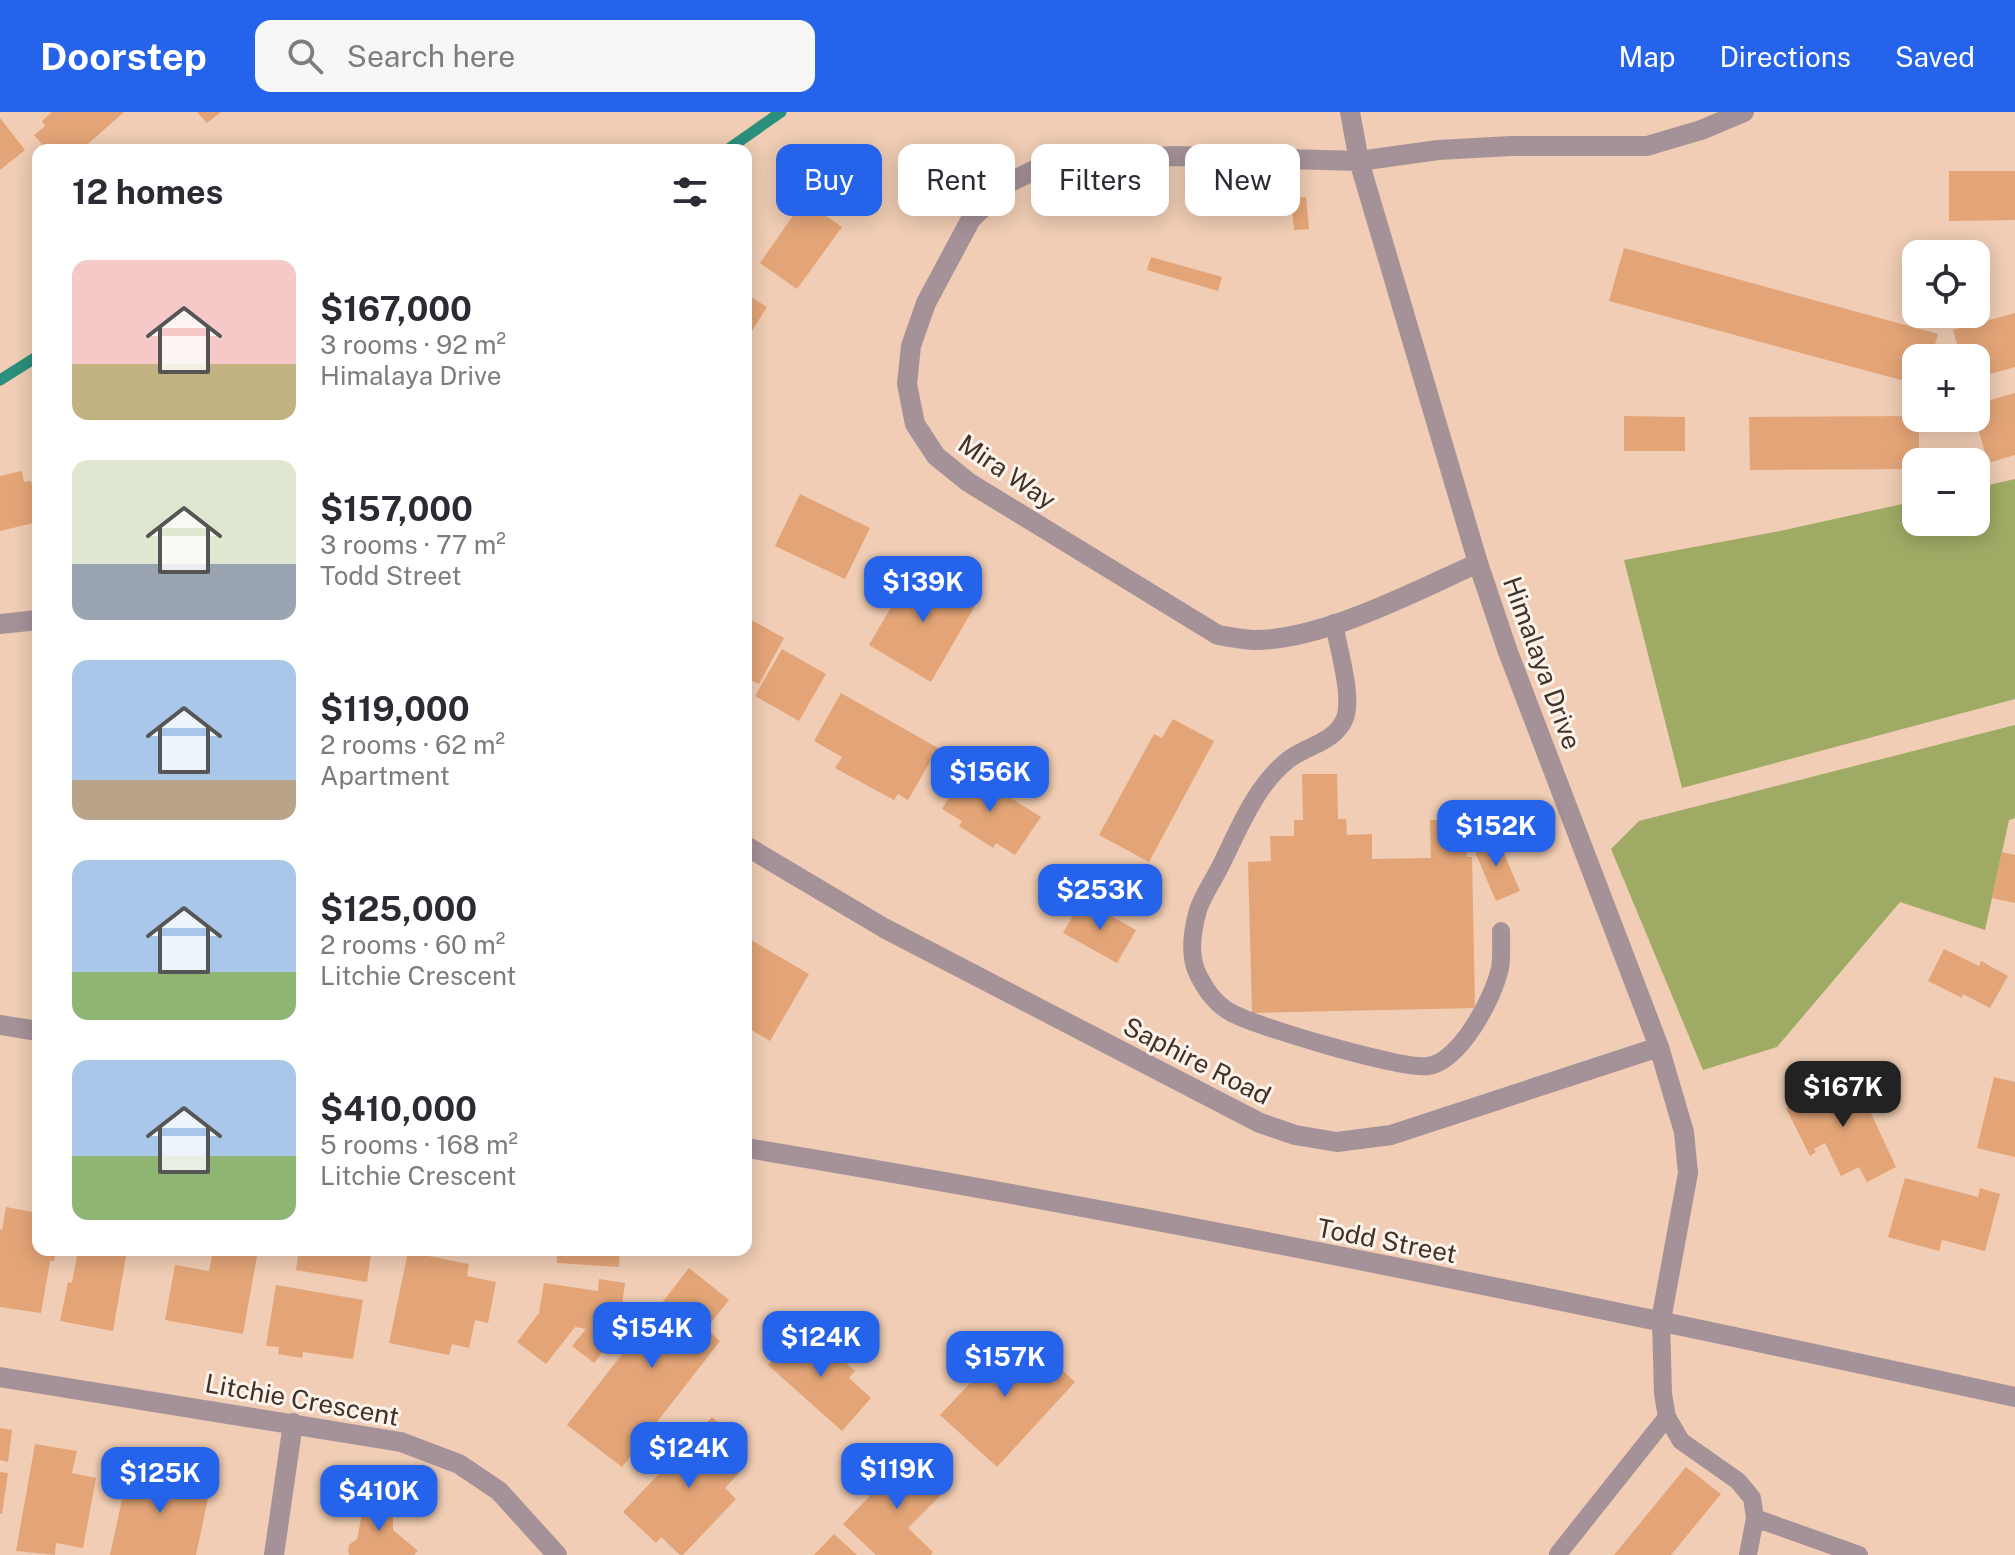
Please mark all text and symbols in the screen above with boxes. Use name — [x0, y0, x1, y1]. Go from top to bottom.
search box — [255, 20, 815, 92]
text: Doorstep — [40, 34, 207, 79]
icon: search — [283, 34, 327, 78]
text: Search here — [347, 38, 515, 74]
text: Map — [1619, 40, 1675, 73]
text: Directions — [1719, 40, 1851, 73]
text: Saved — [1895, 40, 1975, 73]
chip: Buy — [776, 144, 882, 216]
chip: Rent — [898, 144, 1015, 216]
chip: Filters — [1031, 144, 1169, 216]
chip: New — [1185, 144, 1300, 216]
icon: filters — [668, 170, 712, 214]
text: 12 homes — [72, 172, 223, 212]
map controls — [1902, 240, 1990, 536]
button: locate — [1902, 240, 1990, 328]
text: $167,000 — [320, 289, 472, 329]
icon: home — [136, 292, 232, 388]
text: 3 rooms · 92 m² — [320, 329, 506, 360]
button: + — [1902, 344, 1990, 432]
text: Himalaya Drive — [320, 360, 502, 391]
street label: Mira Way — [953, 428, 1062, 515]
button: − — [1902, 448, 1990, 536]
text: $157,000 — [320, 489, 473, 529]
icon: home — [136, 492, 232, 588]
text: 3 rooms · 77 m² — [320, 529, 506, 560]
pin: $139K — [867, 556, 979, 624]
text: Todd Street — [320, 560, 462, 591]
text: $139K — [882, 566, 964, 597]
street label: Himalaya Drive — [1497, 572, 1588, 753]
text: $119,000 — [320, 689, 470, 729]
icon: home — [136, 692, 232, 788]
text: 2 rooms · 62 m² — [320, 729, 505, 760]
pin: $156K — [934, 746, 1046, 814]
text: $156K — [949, 756, 1031, 787]
text: Apartment — [320, 760, 450, 791]
pin: $152K — [1440, 800, 1552, 868]
text: $152K — [1455, 810, 1537, 841]
pin: $253K — [1044, 864, 1156, 932]
text: $253K — [1056, 874, 1144, 905]
text: $125,000 — [320, 889, 477, 929]
icon: home — [136, 892, 232, 988]
text: 2 rooms · 60 m² — [320, 929, 505, 960]
text: Litchie Crescent — [320, 960, 516, 991]
street label: Saphire Road — [1118, 1010, 1276, 1111]
pin: $167K — [1787, 1061, 1899, 1129]
text: $167K — [1803, 1071, 1883, 1102]
text: $410,000 — [320, 1089, 477, 1129]
icon: home — [136, 1092, 232, 1188]
text: 5 rooms · 168 m² — [320, 1129, 518, 1160]
text: Litchie Crescent — [320, 1160, 516, 1191]
street label: Todd Street — [1315, 1212, 1460, 1269]
pin: $154K — [596, 1302, 708, 1370]
pin: $124K — [765, 1311, 877, 1379]
text: $154K — [611, 1312, 693, 1343]
text: $124K — [780, 1321, 862, 1352]
pin: $157K — [949, 1331, 1061, 1399]
text: $157K — [964, 1341, 1046, 1372]
street label: Litchie Crescent — [203, 1367, 402, 1432]
pin: $124K — [633, 1422, 745, 1490]
text: $124K — [648, 1432, 730, 1463]
pin: $119K — [841, 1443, 953, 1511]
pin: $125K — [104, 1447, 216, 1515]
text: $119K — [859, 1453, 935, 1484]
text: $125K — [119, 1457, 201, 1488]
pin: $410K — [323, 1465, 435, 1533]
text: $410K — [338, 1475, 420, 1506]

